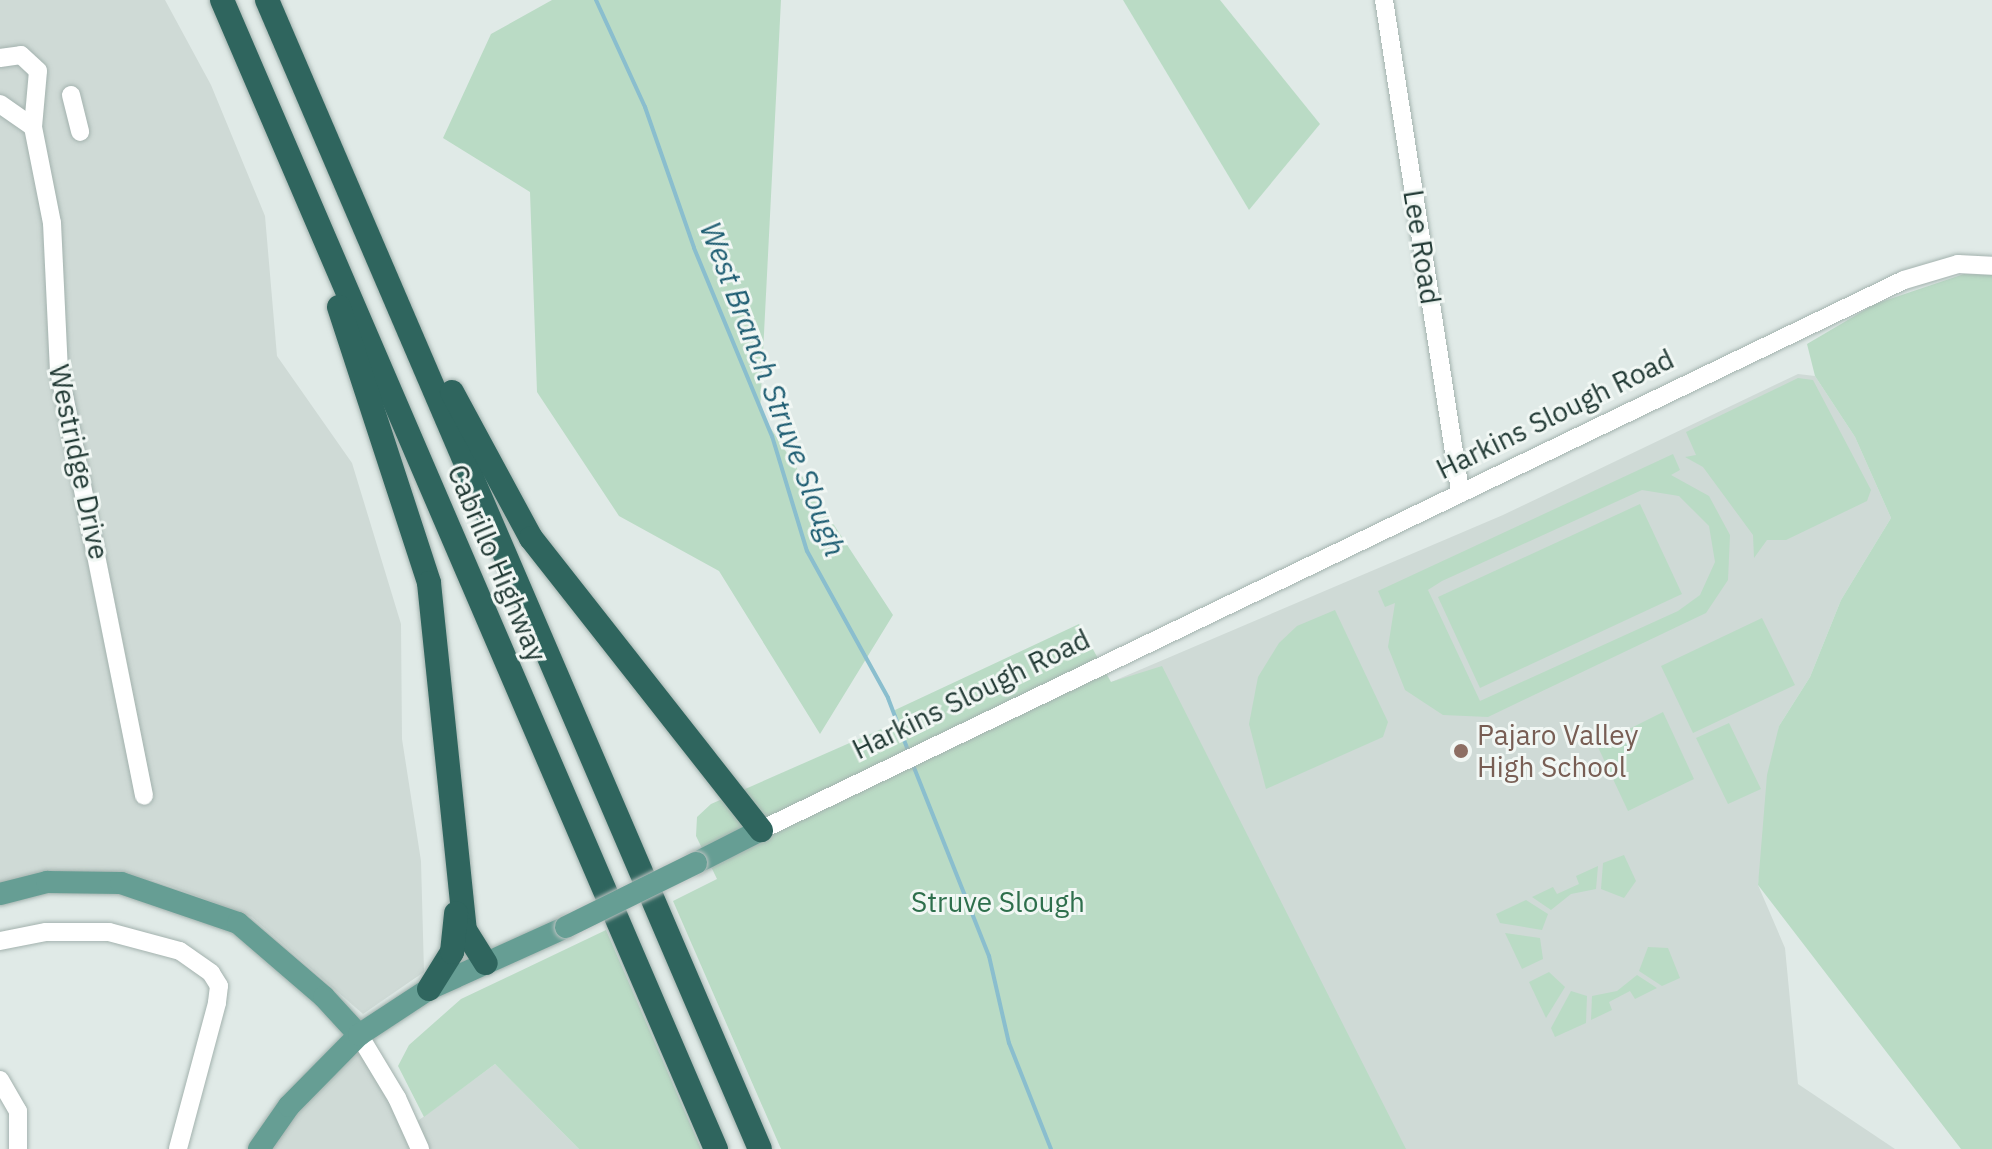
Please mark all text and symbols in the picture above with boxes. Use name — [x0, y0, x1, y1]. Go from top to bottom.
street label: Lee Road — [1396, 187, 1448, 307]
water label: West Branch Struve Slough — [693, 217, 853, 561]
street label: Harkins Slough Road — [1431, 342, 1679, 486]
street label: Westridge Drive — [42, 362, 116, 562]
street label: Cabrillo Highway — [440, 459, 554, 667]
street label: Harkins Slough Road — [847, 622, 1095, 766]
place label: Pajaro Valley High School — [1477, 718, 1638, 784]
marker: Pajaro Valley High School — [1452, 742, 1470, 760]
park label: Struve Slough — [911, 885, 1085, 919]

